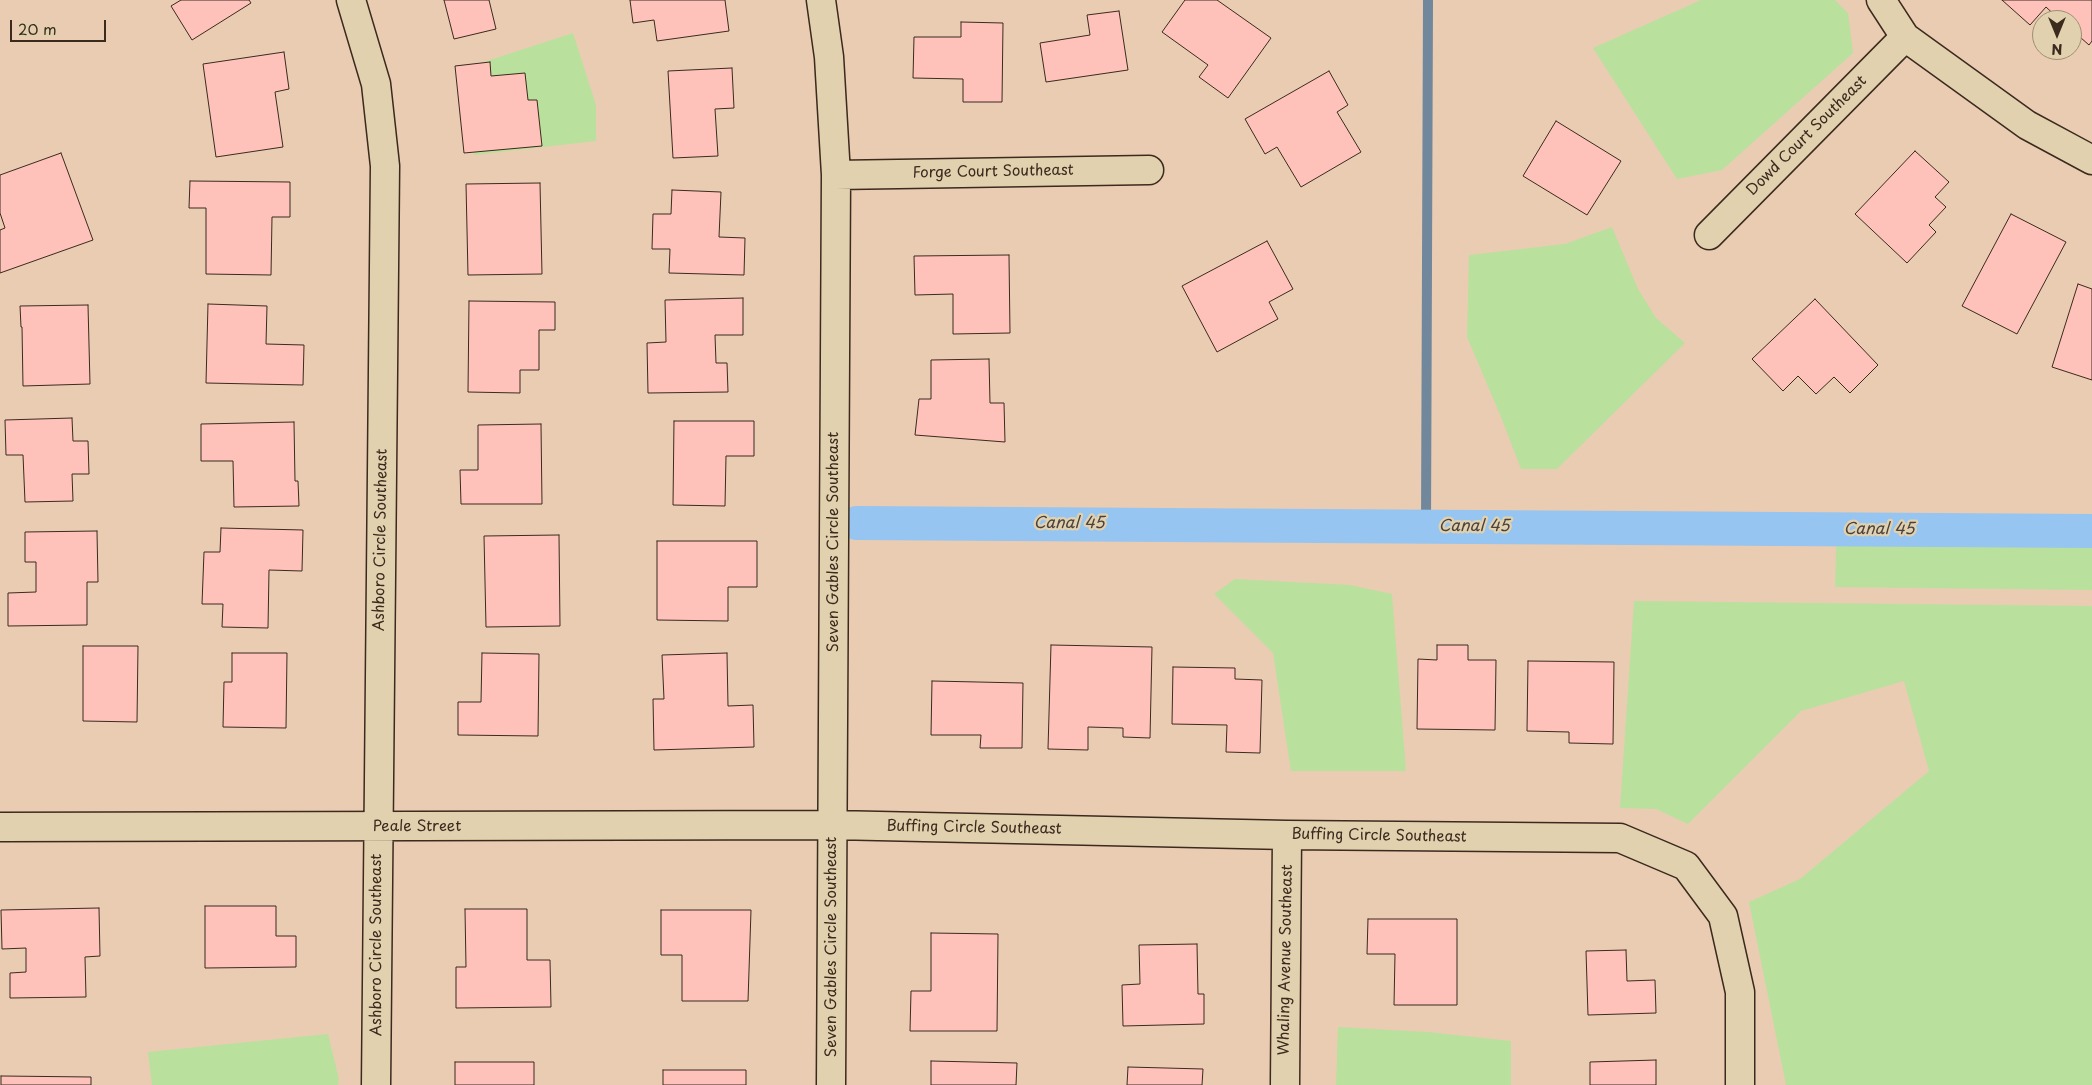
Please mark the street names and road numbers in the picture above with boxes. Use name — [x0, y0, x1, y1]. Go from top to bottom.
street label: Dowd Court Southeast — [1743, 72, 1871, 200]
street label: Forge Court Southeast — [912, 162, 1074, 182]
street label: Seven Gables Circle Southeast — [825, 432, 843, 652]
street label: Ashboro Circle Southeast — [370, 449, 392, 631]
street label: Buffing Circle Southeast — [886, 817, 1062, 839]
street label: Peale Street — [373, 818, 461, 836]
street label: Buffing Circle Southeast — [1291, 825, 1467, 847]
street label: Seven Gables Circle Southeast — [823, 837, 841, 1057]
street label: Ashboro Circle Southeast — [368, 854, 386, 1036]
street label: Whaling Avenue Southeast — [1275, 864, 1297, 1056]

